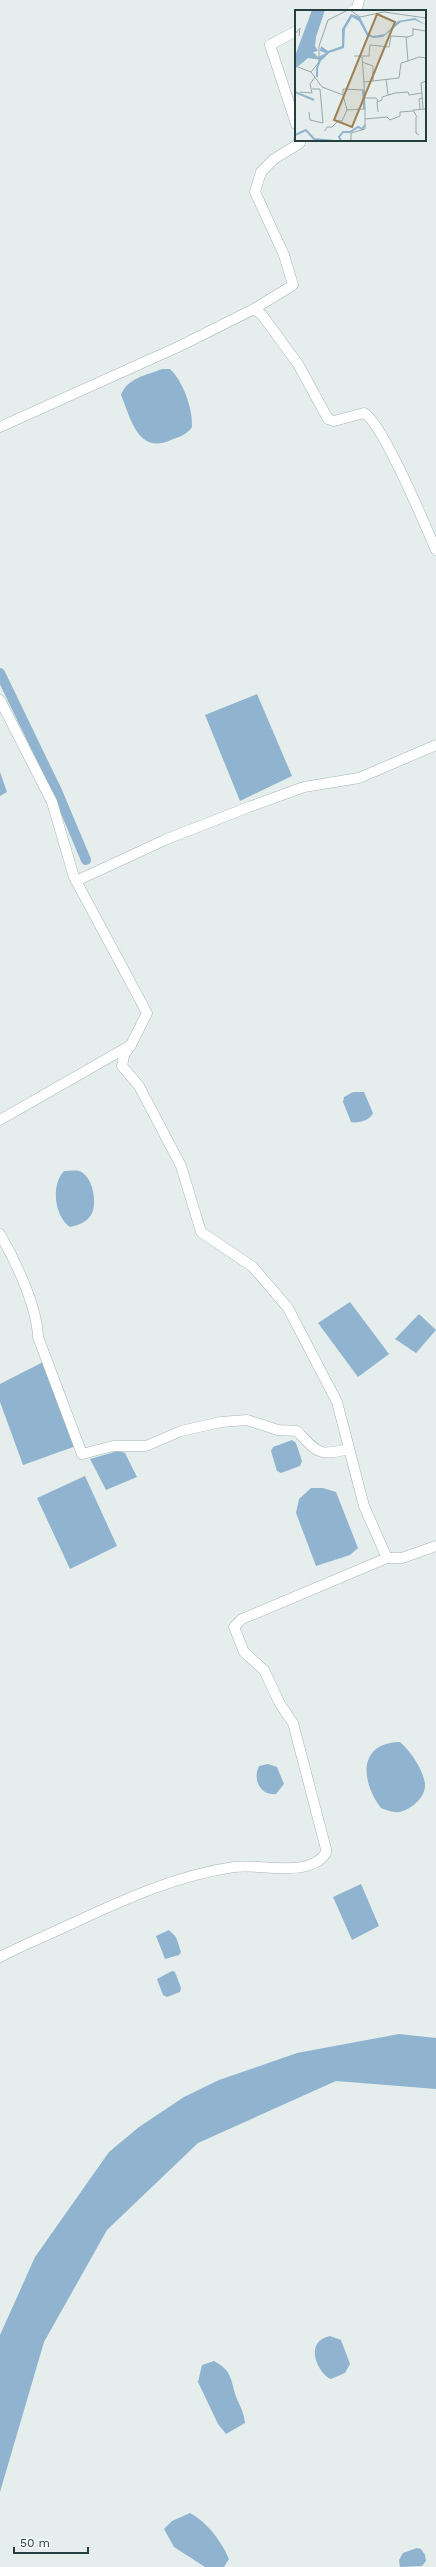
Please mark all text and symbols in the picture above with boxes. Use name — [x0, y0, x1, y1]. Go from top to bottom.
inset map — [295, 10, 426, 141]
scale bar — [14, 2529, 88, 2555]
text: 50 m — [20, 2536, 50, 2550]

